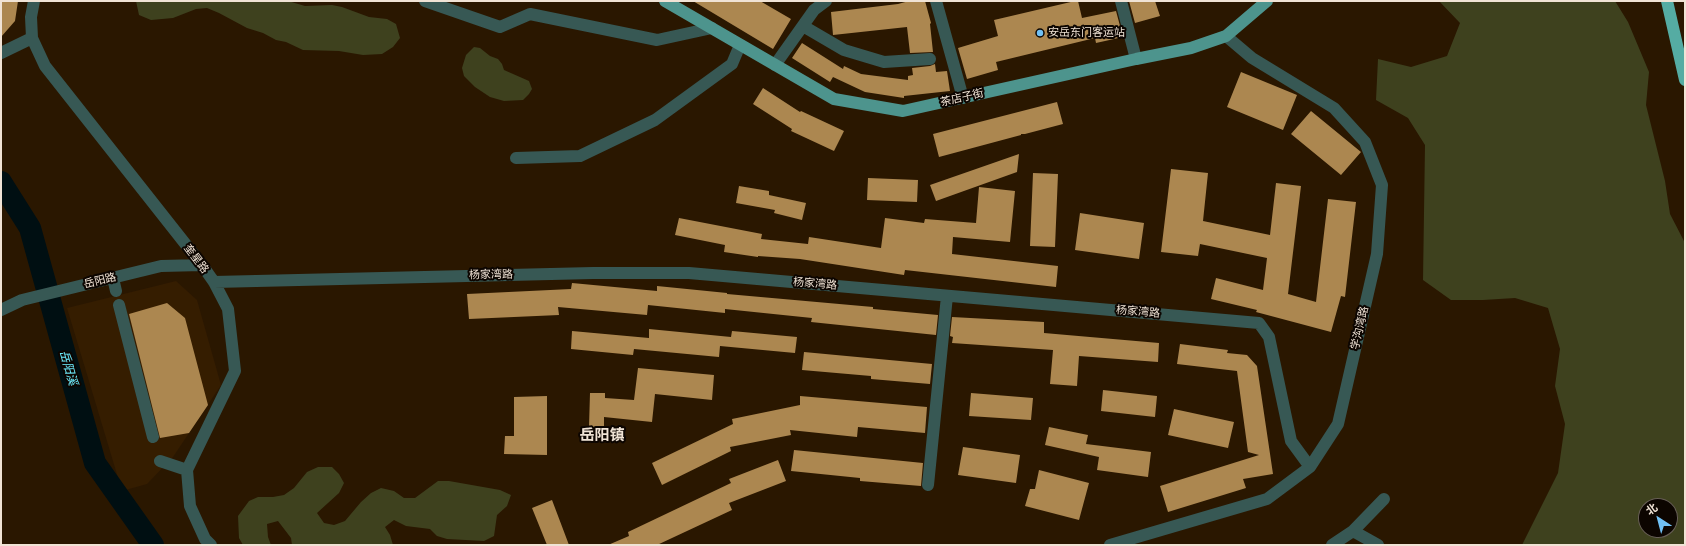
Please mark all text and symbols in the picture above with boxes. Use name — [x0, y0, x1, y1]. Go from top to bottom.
place label: 安岳东门客运站 — [1048, 26, 1125, 40]
marker: 安岳东门客运站 — [1035, 28, 1045, 38]
street label: 茶店子街 — [939, 87, 985, 109]
street label: 奎星路 — [181, 242, 211, 276]
street label: 杨家湾路 — [469, 268, 513, 282]
street label: 岳阳路 — [82, 271, 118, 291]
street label: 杨家湾路 — [793, 276, 837, 292]
street label: 杨家湾路 — [1116, 304, 1160, 320]
street label: 学沟湾路 — [1349, 305, 1371, 351]
water label: 岳阳溪 — [56, 349, 80, 387]
district label: 岳阳镇 — [580, 427, 624, 445]
north arrow — [1638, 498, 1678, 538]
text: 北 — [1642, 499, 1660, 518]

